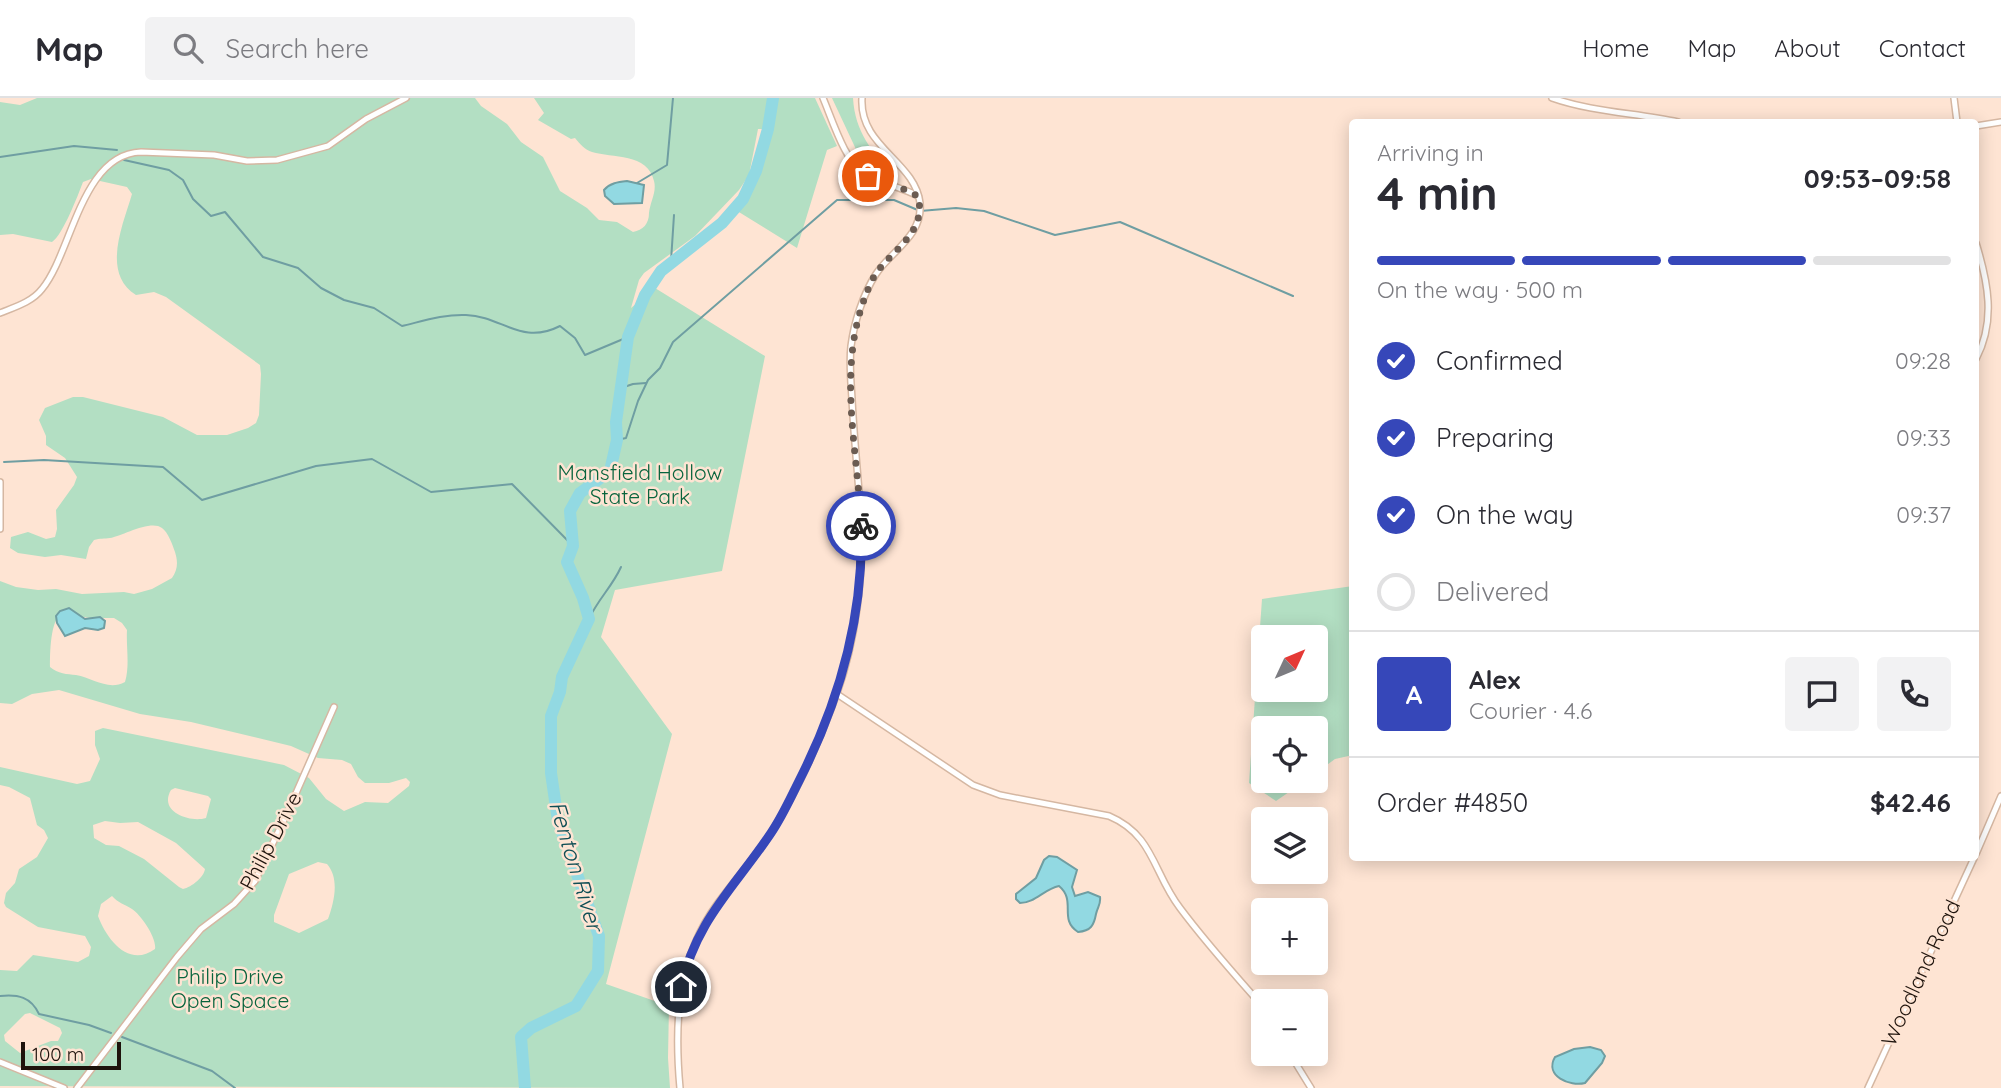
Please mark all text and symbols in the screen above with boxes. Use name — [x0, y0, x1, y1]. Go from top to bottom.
search box — [145, 17, 635, 80]
text: Map — [35, 28, 103, 69]
icon: search — [169, 29, 207, 67]
text: Search here — [225, 32, 369, 65]
text: Home — [1582, 33, 1649, 63]
text: Map — [1687, 33, 1736, 63]
text: About — [1774, 33, 1841, 63]
text: Contact — [1879, 33, 1966, 63]
text: Arriving in — [1377, 138, 1484, 167]
pin — [838, 146, 898, 206]
icon: bag — [849, 157, 887, 195]
text: 09:53–09:58 — [1804, 162, 1951, 195]
text: 4 min — [1377, 164, 1498, 222]
text: On the way · 500 m — [1377, 275, 1583, 304]
icon: check — [1377, 342, 1415, 380]
text: Confirmed — [1436, 344, 1563, 377]
text: 09:28 — [1895, 346, 1951, 375]
icon: check — [1377, 419, 1415, 457]
text: Preparing — [1436, 421, 1554, 454]
text: 09:33 — [1896, 423, 1951, 452]
park label: Mansfield Hollow State Park — [558, 459, 723, 509]
courier — [826, 491, 896, 561]
icon: check — [1377, 496, 1415, 534]
text: On the way — [1436, 498, 1574, 531]
text: 09:37 — [1896, 500, 1951, 529]
icon: bike — [842, 507, 880, 545]
text: Delivered — [1436, 575, 1549, 608]
north arrow — [1251, 625, 1328, 702]
map controls — [1251, 625, 1328, 1066]
button: chat — [1785, 657, 1859, 731]
button: phone — [1877, 657, 1951, 731]
text: Alex — [1469, 663, 1520, 696]
text: A — [1406, 678, 1422, 711]
text: Courier · 4.6 — [1469, 696, 1592, 725]
button: locate — [1251, 716, 1328, 793]
text: Order #4850 — [1377, 786, 1528, 819]
text: $42.46 — [1870, 786, 1951, 819]
street label: Philip Drive — [233, 787, 307, 894]
water label: Fenton River — [543, 797, 611, 937]
button: layers — [1251, 807, 1328, 884]
street label: Woodland Road — [1875, 895, 1965, 1050]
button: + — [1251, 898, 1328, 975]
pin — [651, 957, 711, 1017]
park label: Philip Drive Open Space — [171, 963, 289, 1013]
icon: home — [662, 968, 700, 1006]
button: − — [1251, 989, 1328, 1066]
scale bar — [21, 1039, 121, 1071]
text: 100 m — [32, 1042, 84, 1066]

